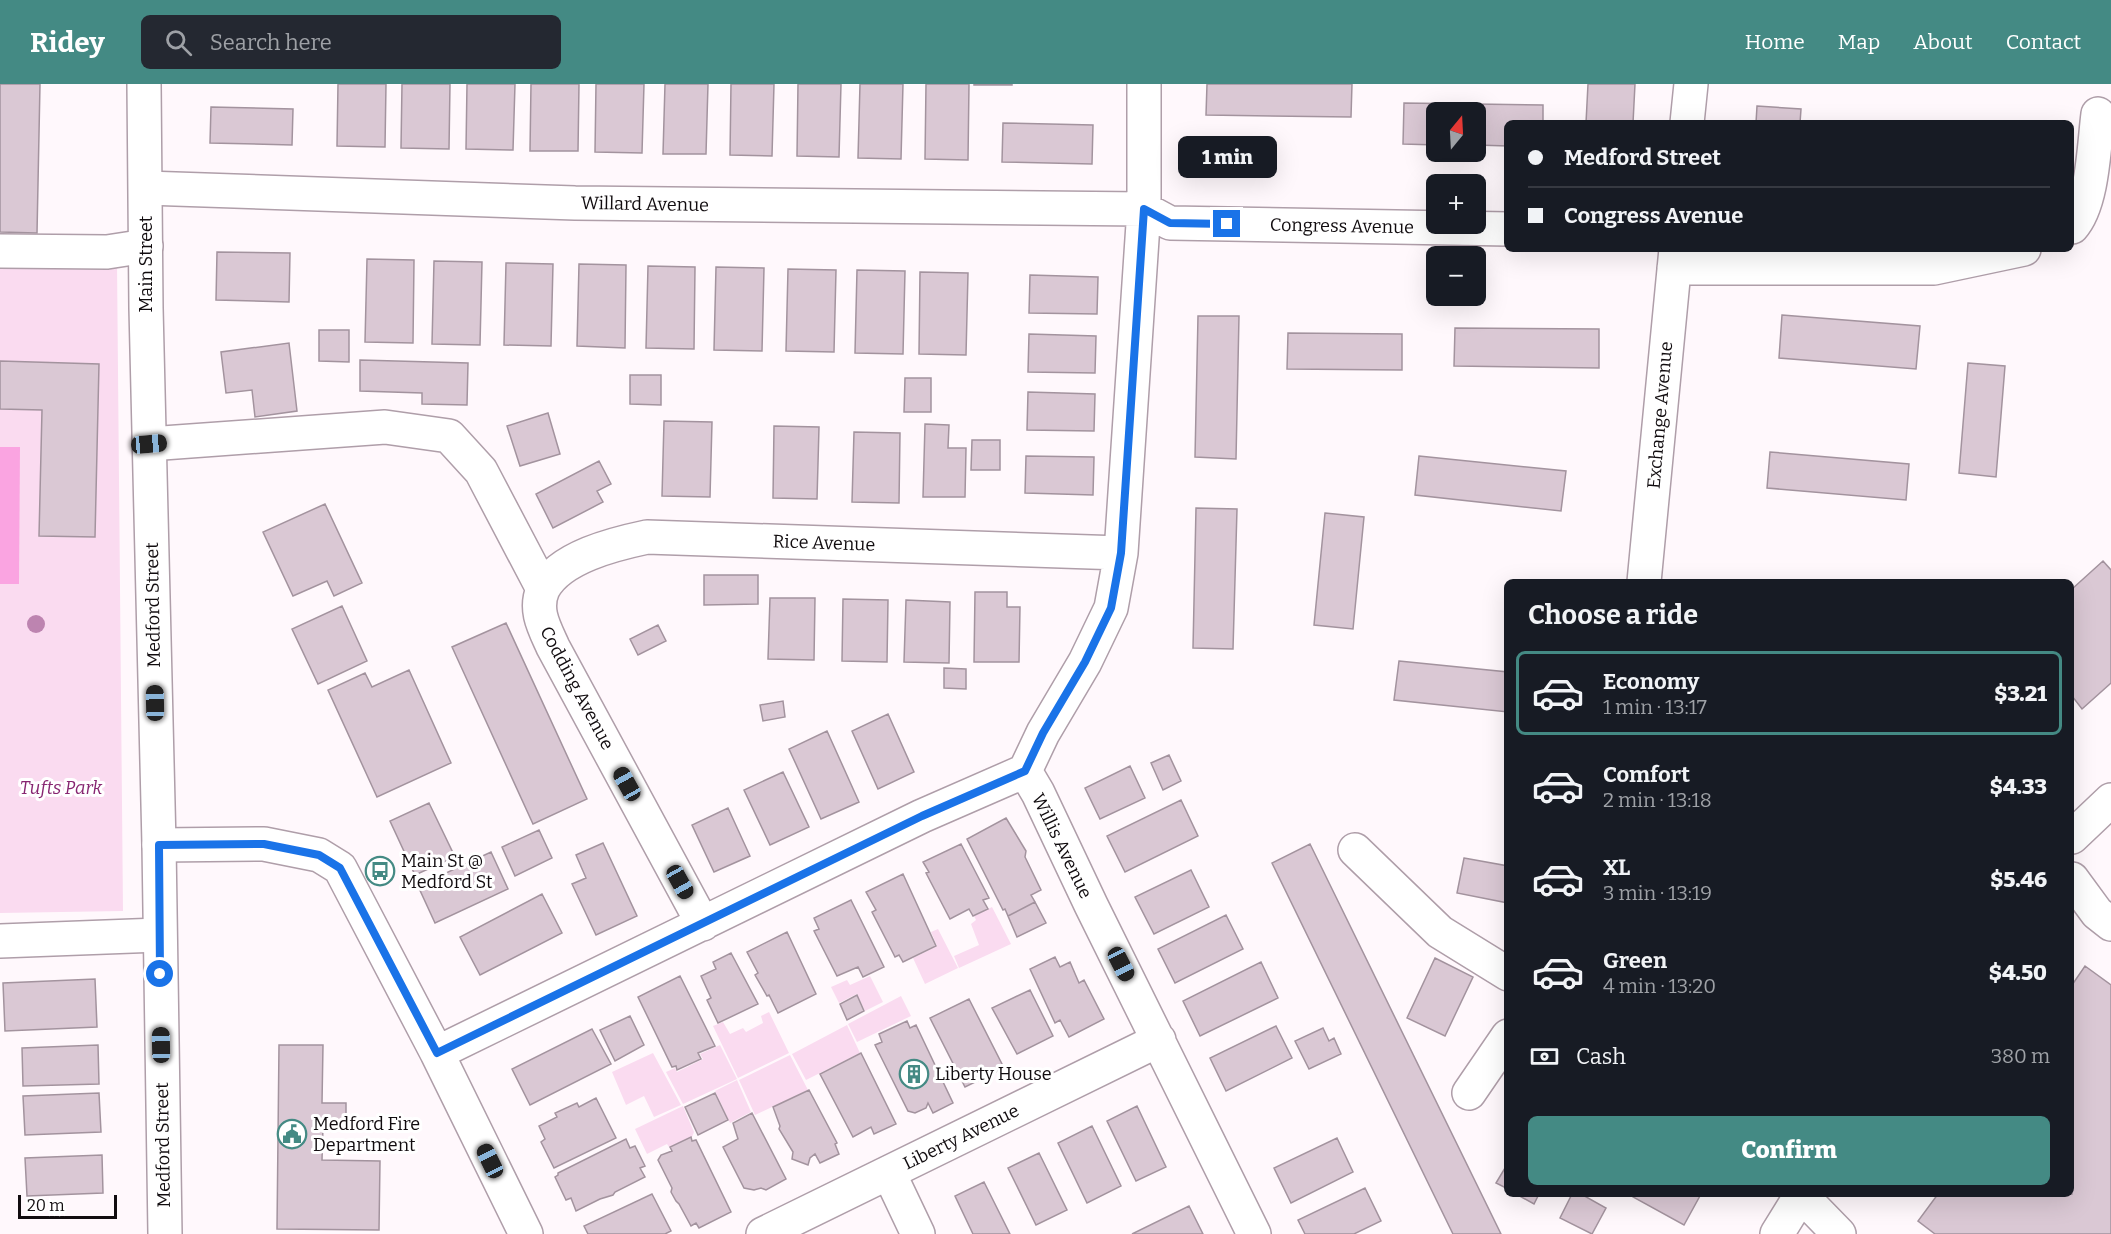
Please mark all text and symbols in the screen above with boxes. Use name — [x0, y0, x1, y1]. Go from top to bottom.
search box — [141, 15, 561, 69]
text: Ridey — [30, 26, 105, 59]
icon: search — [162, 26, 195, 59]
text: Search here — [210, 29, 332, 56]
text: Home — [1745, 29, 1805, 55]
text: Map — [1838, 29, 1880, 55]
text: About — [1913, 29, 1973, 55]
text: Contact — [2006, 29, 2081, 55]
north arrow — [1426, 102, 1486, 162]
map controls — [1426, 102, 1486, 306]
callout: 1 min — [1178, 137, 1276, 179]
text: Medford Street — [1564, 144, 1721, 171]
text: 1 min — [1202, 145, 1253, 169]
button: + — [1426, 174, 1486, 234]
street label: Willard Avenue — [581, 192, 709, 216]
text: Congress Avenue — [1564, 202, 1743, 229]
route end — [1213, 210, 1240, 237]
street label: Congress Avenue — [1270, 214, 1414, 238]
street label: Main Street — [135, 215, 157, 312]
button: − — [1426, 246, 1486, 306]
street label: Exchange Avenue — [1643, 340, 1677, 490]
car — [130, 433, 168, 455]
street label: Rice Avenue — [772, 530, 876, 556]
street label: Medford Street — [141, 542, 165, 668]
text: Choose a ride — [1528, 599, 1698, 631]
street label: Codding Avenue — [535, 623, 619, 753]
icon: car — [1531, 666, 1585, 720]
text: Economy — [1603, 668, 1699, 695]
text: $3.21 — [1994, 680, 2047, 707]
car — [146, 685, 164, 721]
text: 1 min · 13:17 — [1603, 695, 1707, 719]
icon: car — [1531, 759, 1585, 813]
text: Comfort — [1603, 761, 1690, 788]
car — [610, 764, 644, 804]
text: $4.33 — [1990, 773, 2047, 800]
park label: Tufts Park — [20, 777, 103, 799]
text: 2 min · 13:18 — [1603, 788, 1712, 812]
street label: Willis Avenue — [1027, 790, 1097, 902]
place label: Main St @ Medford St — [401, 850, 493, 893]
icon: car — [1531, 852, 1585, 906]
text: XL — [1603, 854, 1630, 881]
bus stop icon: Main St @ Medford St — [364, 855, 396, 887]
car — [663, 862, 697, 902]
text: $5.46 — [1990, 866, 2047, 893]
text: 3 min · 13:19 — [1603, 881, 1712, 905]
car — [1105, 944, 1137, 984]
icon: car — [1531, 945, 1585, 999]
text: Green — [1603, 947, 1667, 974]
text: $4.50 — [1989, 959, 2047, 986]
route start — [146, 960, 173, 987]
text: 4 min · 13:20 — [1603, 974, 1716, 998]
car — [152, 1027, 170, 1063]
icon: cash — [1528, 1040, 1561, 1073]
text: Cash — [1576, 1043, 1626, 1070]
text: 380 m — [1991, 1044, 2050, 1068]
building icon: Liberty House — [898, 1058, 930, 1090]
place label: Liberty House — [935, 1063, 1052, 1085]
street label: Medford Street — [151, 1082, 175, 1208]
street label: Liberty Avenue — [900, 1099, 1022, 1175]
place label: Medford Fire Department — [313, 1113, 420, 1156]
button: Confirm — [1528, 1116, 2050, 1185]
public building icon: Medford Fire Department — [276, 1118, 308, 1150]
car — [474, 1141, 506, 1181]
scale bar — [18, 1192, 117, 1220]
text: 20 m — [27, 1196, 64, 1215]

